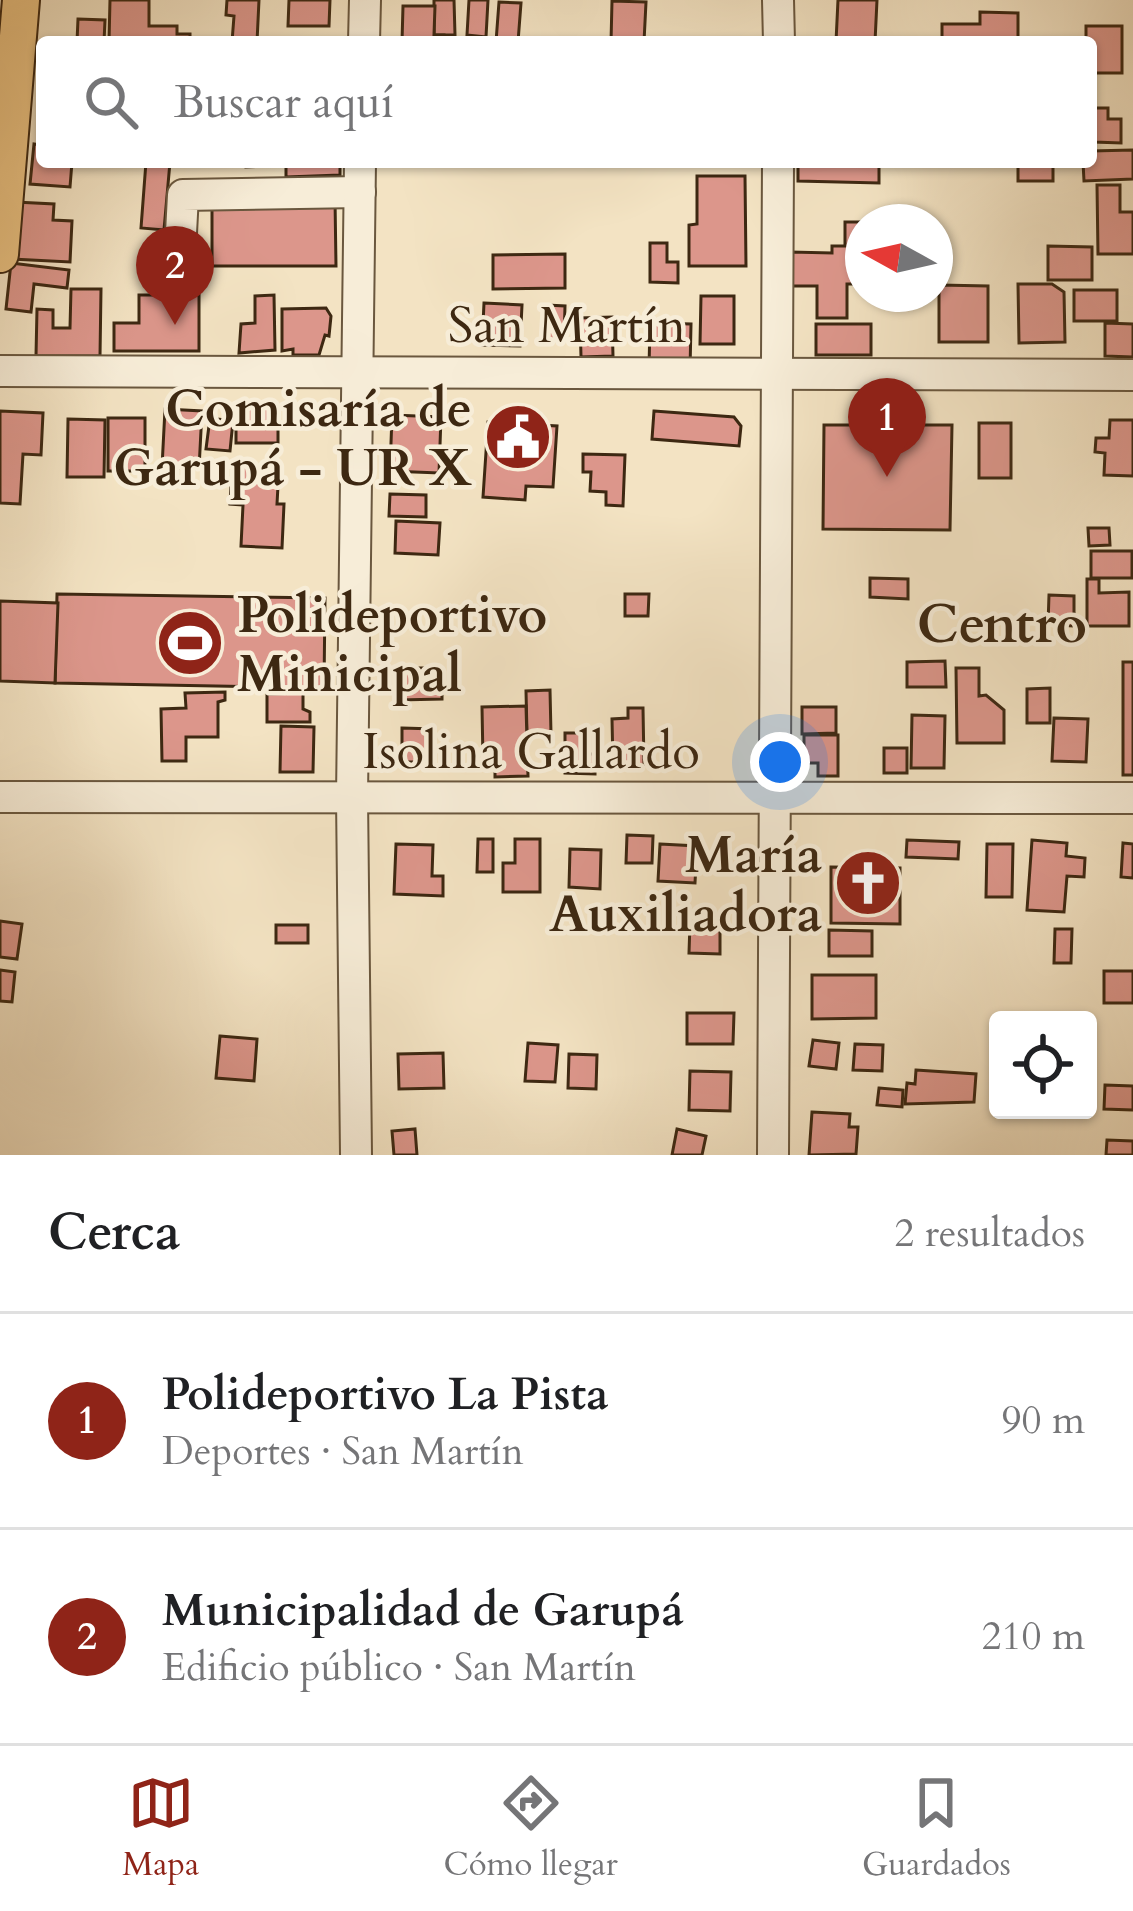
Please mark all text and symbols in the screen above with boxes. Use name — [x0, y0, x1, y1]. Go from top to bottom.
search box — [36, 36, 1097, 168]
icon: search — [78, 69, 144, 135]
text: Buscar aquí — [174, 72, 394, 133]
north arrow — [845, 204, 953, 312]
pin: 2 — [136, 226, 214, 325]
street label: San Martín — [448, 291, 686, 361]
place label: Comisaría de Garupá - UR X — [113, 375, 472, 504]
pin: 1 — [848, 378, 926, 477]
public building icon: Comisaría de Garupá - UR X — [483, 402, 553, 472]
place label: Polideportivo Minicipal — [237, 581, 547, 710]
district label: Centro — [917, 589, 1087, 662]
sports icon: Polideportivo Minicipal — [155, 608, 225, 678]
street label: Isolina Gallardo — [362, 717, 700, 787]
your location — [750, 732, 810, 792]
place label: María Auxiliadora — [549, 821, 822, 950]
church icon: María Auxiliadora — [833, 848, 903, 918]
map controls — [989, 1011, 1097, 1119]
button: locate — [989, 1011, 1097, 1119]
text: Cerca — [48, 1198, 180, 1268]
text: 2 resultados — [894, 1207, 1085, 1260]
text: Polideportivo La Pista — [162, 1364, 609, 1425]
text: 1 — [77, 1394, 97, 1447]
text: 90 m — [1002, 1394, 1085, 1447]
text: Deportes · San Martín — [162, 1425, 524, 1478]
text: Municipalidad de Garupá — [162, 1580, 684, 1641]
text: 2 — [77, 1610, 97, 1663]
text: 210 m — [982, 1610, 1085, 1663]
text: Edificio público · San Martín — [162, 1641, 636, 1694]
tab: Mapa — [122, 1770, 199, 1887]
tab: Cómo llegar — [444, 1770, 618, 1887]
tab: Guardados — [862, 1770, 1011, 1887]

